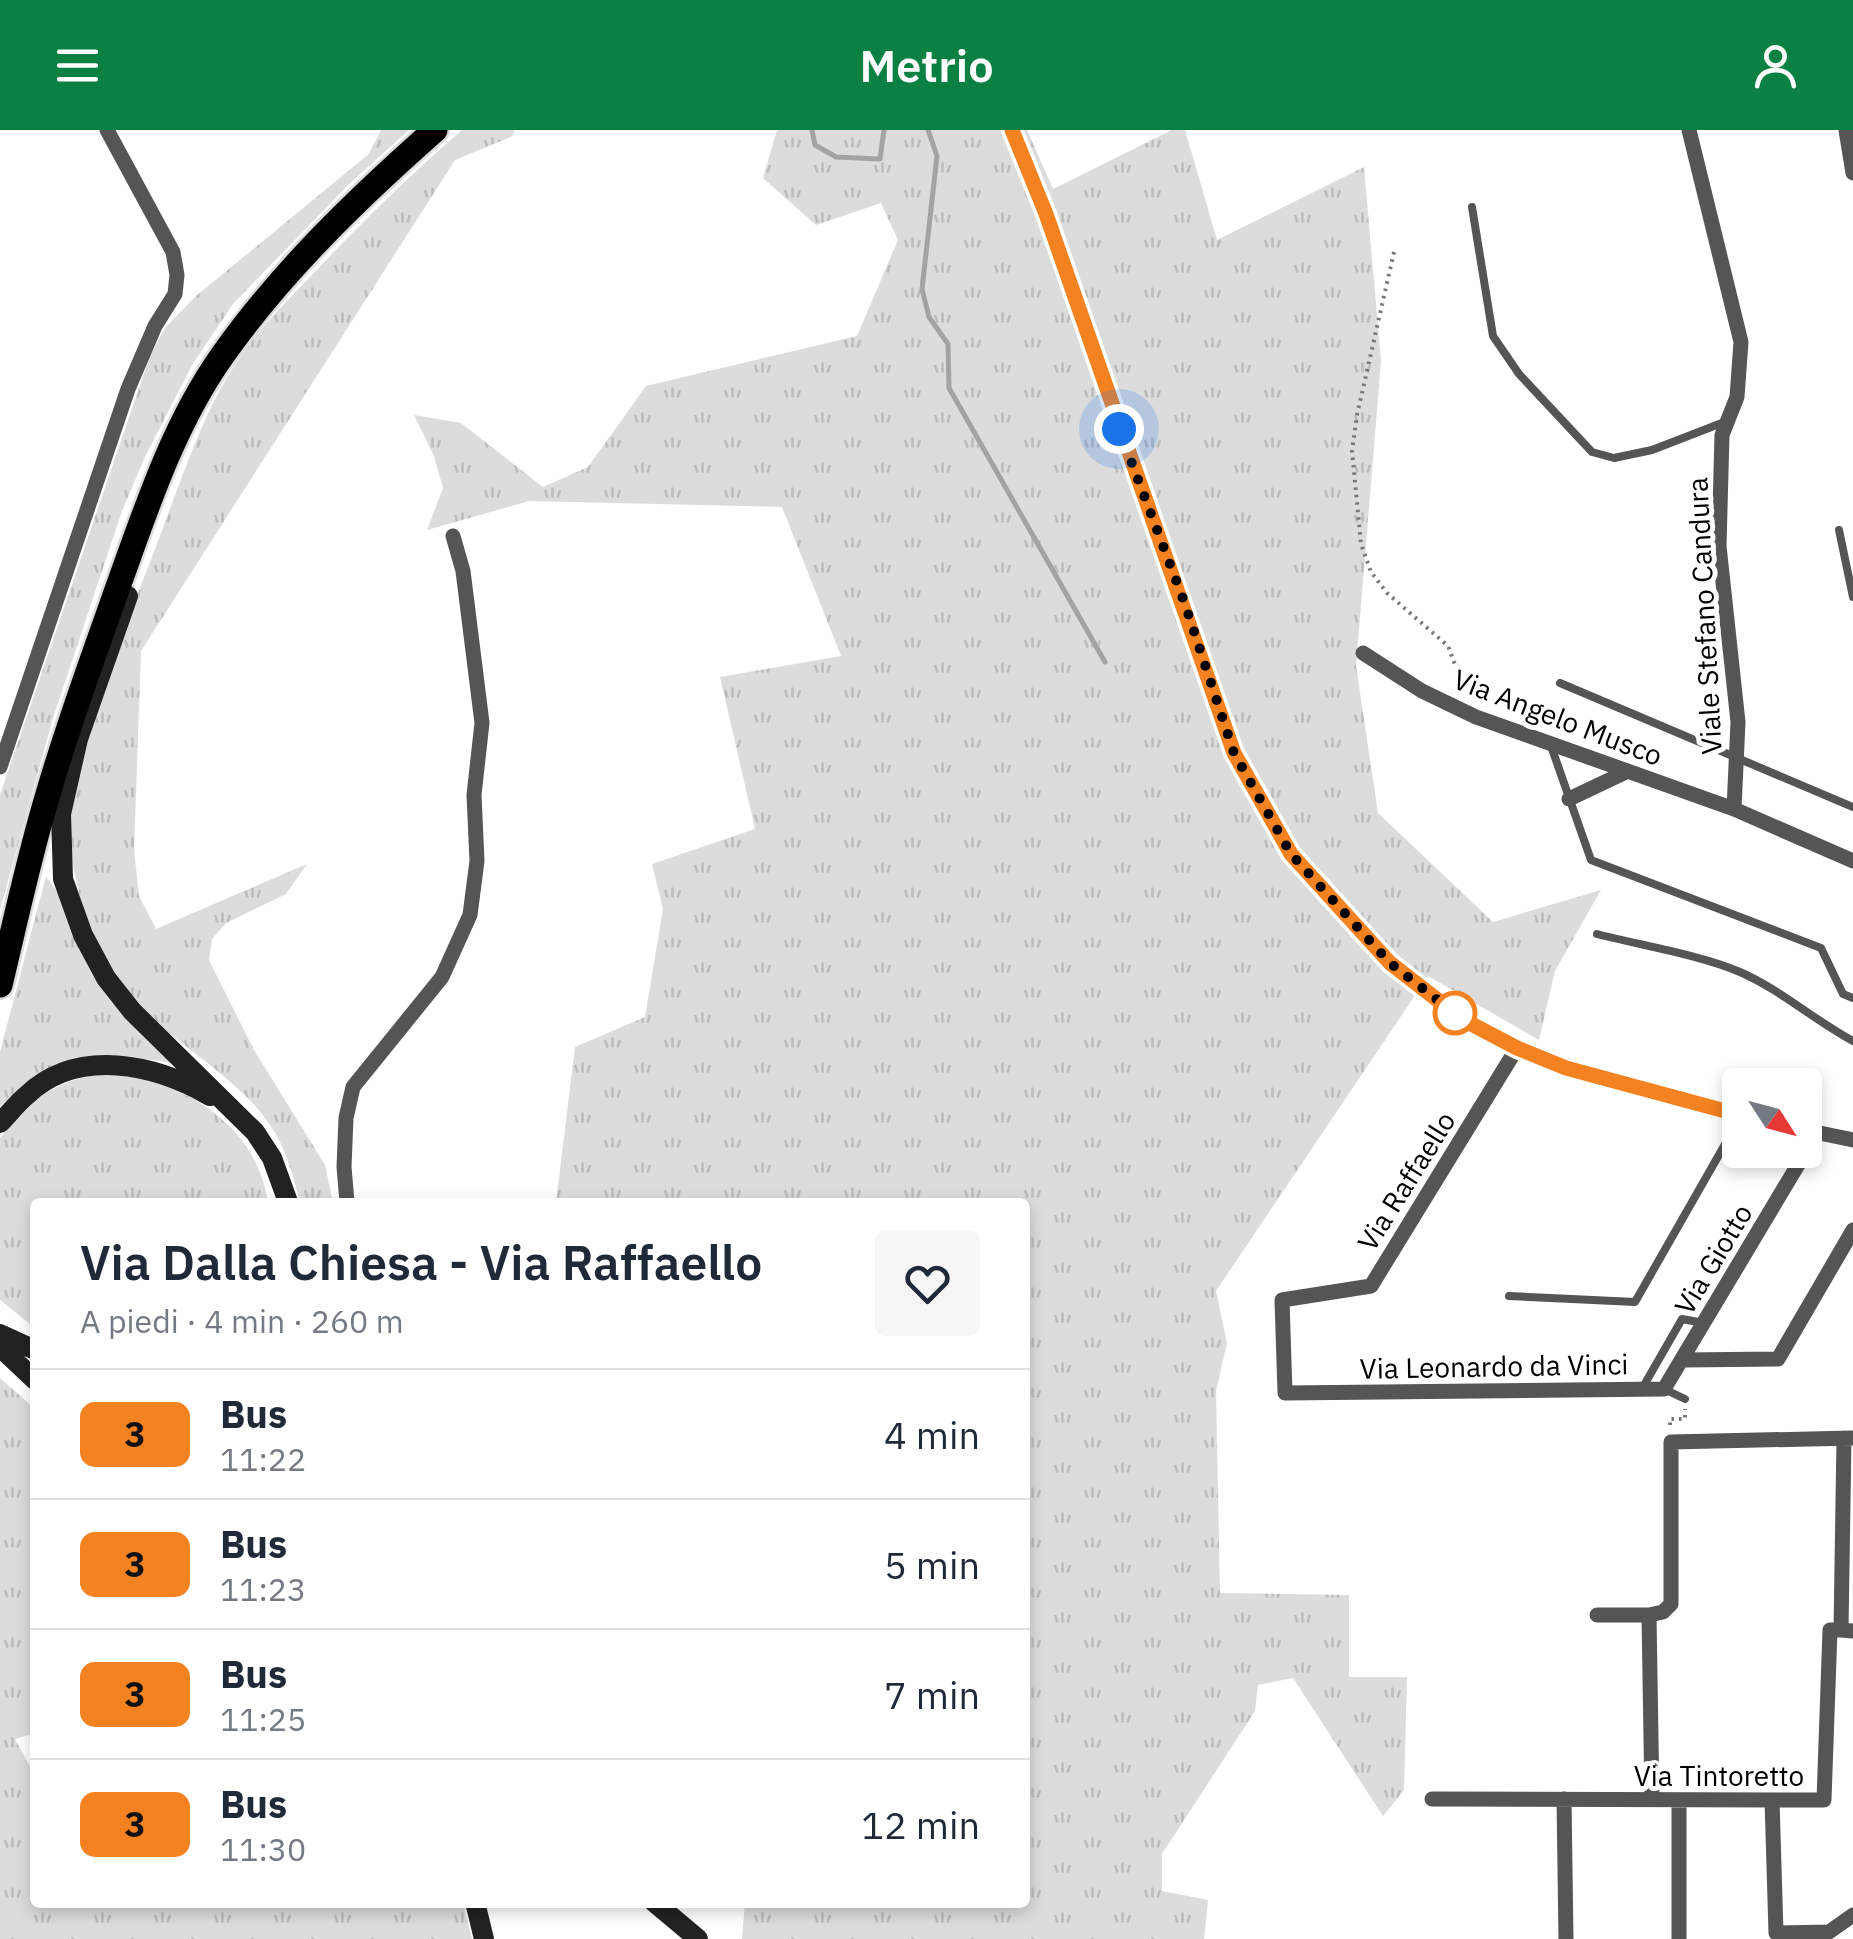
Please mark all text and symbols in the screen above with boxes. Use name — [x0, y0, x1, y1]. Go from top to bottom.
text: Metrio — [859, 36, 994, 94]
icon: menu — [50, 38, 105, 93]
icon: person — [1748, 38, 1803, 93]
your location — [1094, 404, 1144, 454]
street label: Viale Stefano Candura — [1678, 476, 1730, 756]
street label: Via Angelo Musco — [1448, 660, 1668, 774]
unlabelled marker — [1434, 992, 1476, 1034]
north arrow — [1722, 1068, 1822, 1168]
map controls — [1722, 1068, 1822, 1168]
street label: Via Raffaello — [1349, 1104, 1463, 1258]
street label: Via Giotto — [1666, 1197, 1760, 1321]
text: Via Dalla Chiesa - Via Raffaello — [80, 1231, 762, 1293]
button: heart — [875, 1231, 980, 1336]
text: A piedi · 4 min · 260 m — [80, 1300, 404, 1342]
street label: Via Leonardo da Vinci — [1359, 1345, 1629, 1387]
text: Bus — [220, 1389, 287, 1438]
text: 4 min — [884, 1410, 980, 1459]
text: 3 — [124, 1411, 146, 1457]
text: 11:22 — [220, 1438, 306, 1480]
text: Bus — [220, 1519, 287, 1568]
text: 5 min — [884, 1540, 980, 1589]
text: 3 — [124, 1541, 146, 1587]
text: 11:23 — [220, 1568, 306, 1610]
text: Bus — [220, 1649, 287, 1698]
text: 7 min — [884, 1670, 980, 1719]
text: 3 — [124, 1671, 146, 1717]
text: 11:25 — [220, 1698, 306, 1740]
street label: Via Tintoretto — [1634, 1757, 1804, 1794]
text: Bus — [220, 1779, 287, 1828]
text: 12 min — [861, 1800, 980, 1849]
text: 3 — [124, 1801, 146, 1847]
text: 11:30 — [220, 1828, 306, 1870]

